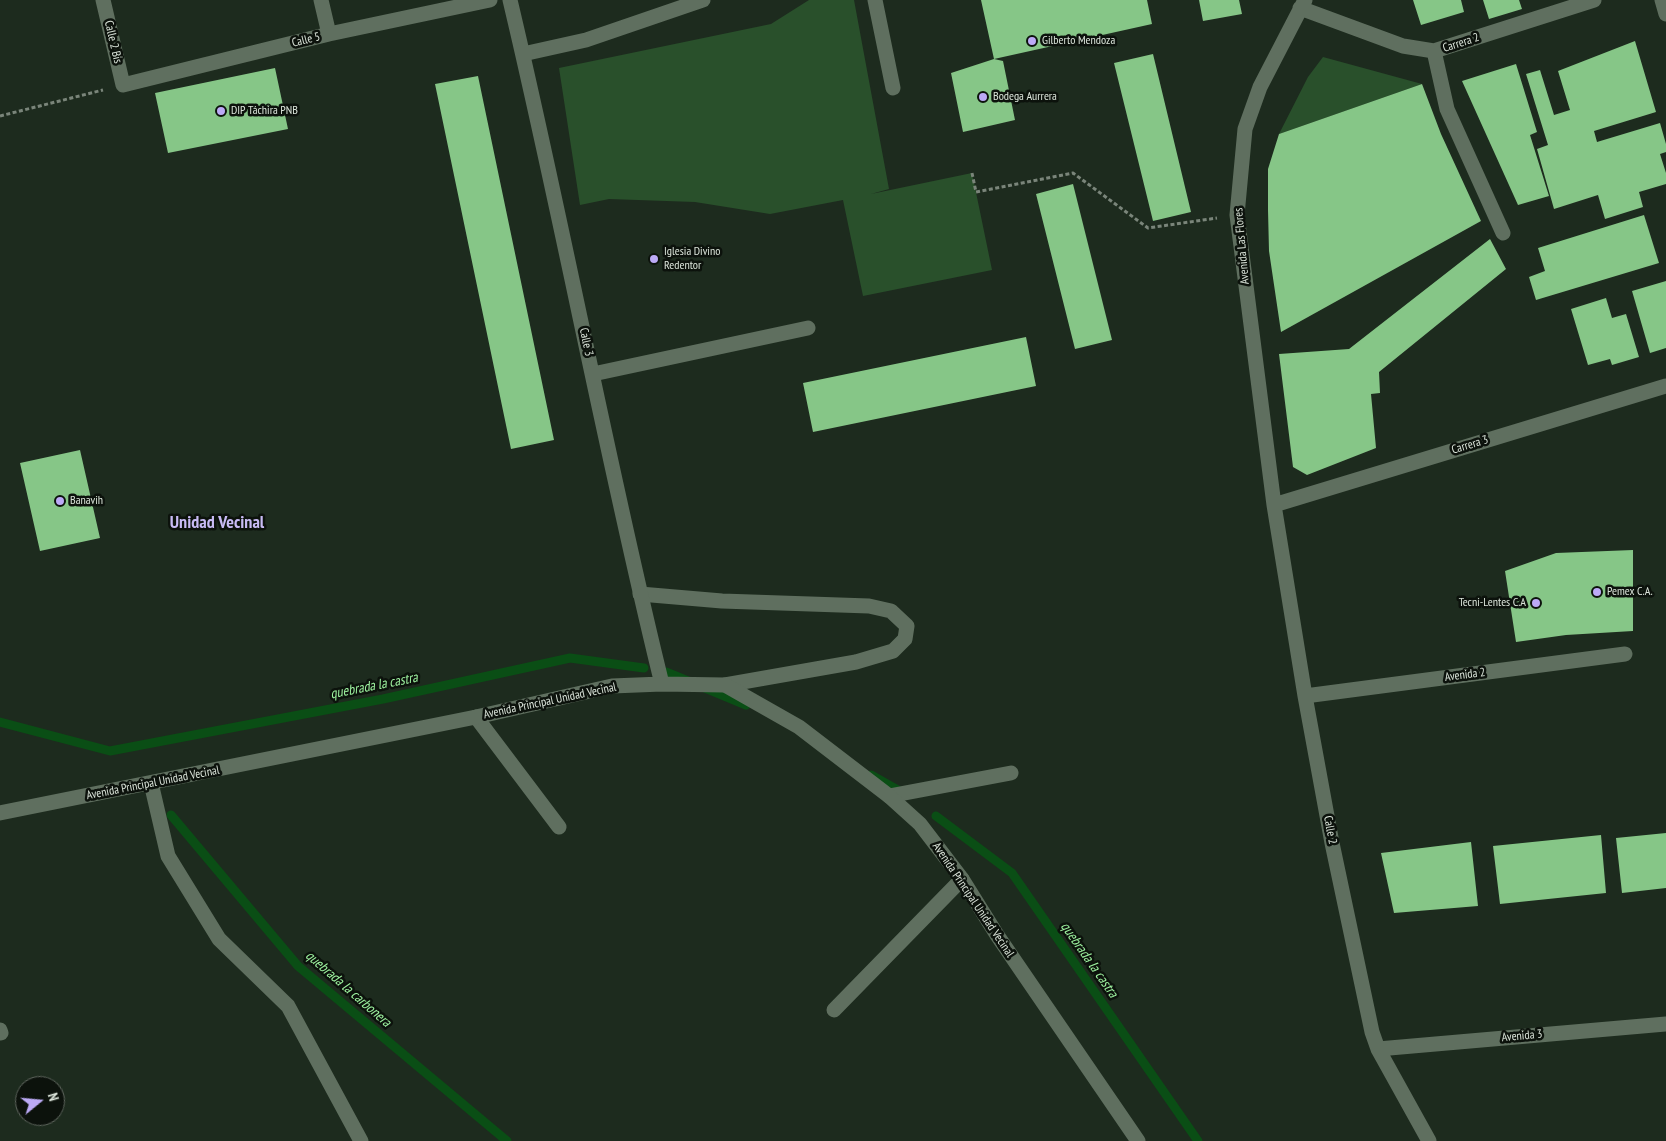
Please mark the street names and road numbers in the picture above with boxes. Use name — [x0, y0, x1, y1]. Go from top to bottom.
street label: Calle 2 Bis — [101, 19, 125, 65]
street label: Calle 5 — [290, 30, 322, 50]
street label: Carrera 2 — [1441, 30, 1481, 56]
street label: Avenida Las Flores — [1231, 207, 1253, 285]
street label: Calle 3 — [576, 326, 596, 358]
street label: Carrera 3 — [1450, 433, 1490, 457]
street label: Avenida 2 — [1444, 665, 1486, 685]
street label: Avenida Principal Unidad Vecinal — [482, 680, 618, 722]
street label: Avenida Principal Unidad Vecinal — [85, 763, 221, 803]
street label: Calle 2 — [1320, 815, 1340, 845]
street label: Avenida Principal Unidad Vecinal — [929, 840, 1017, 960]
street label: Avenida 3 — [1501, 1027, 1543, 1045]

